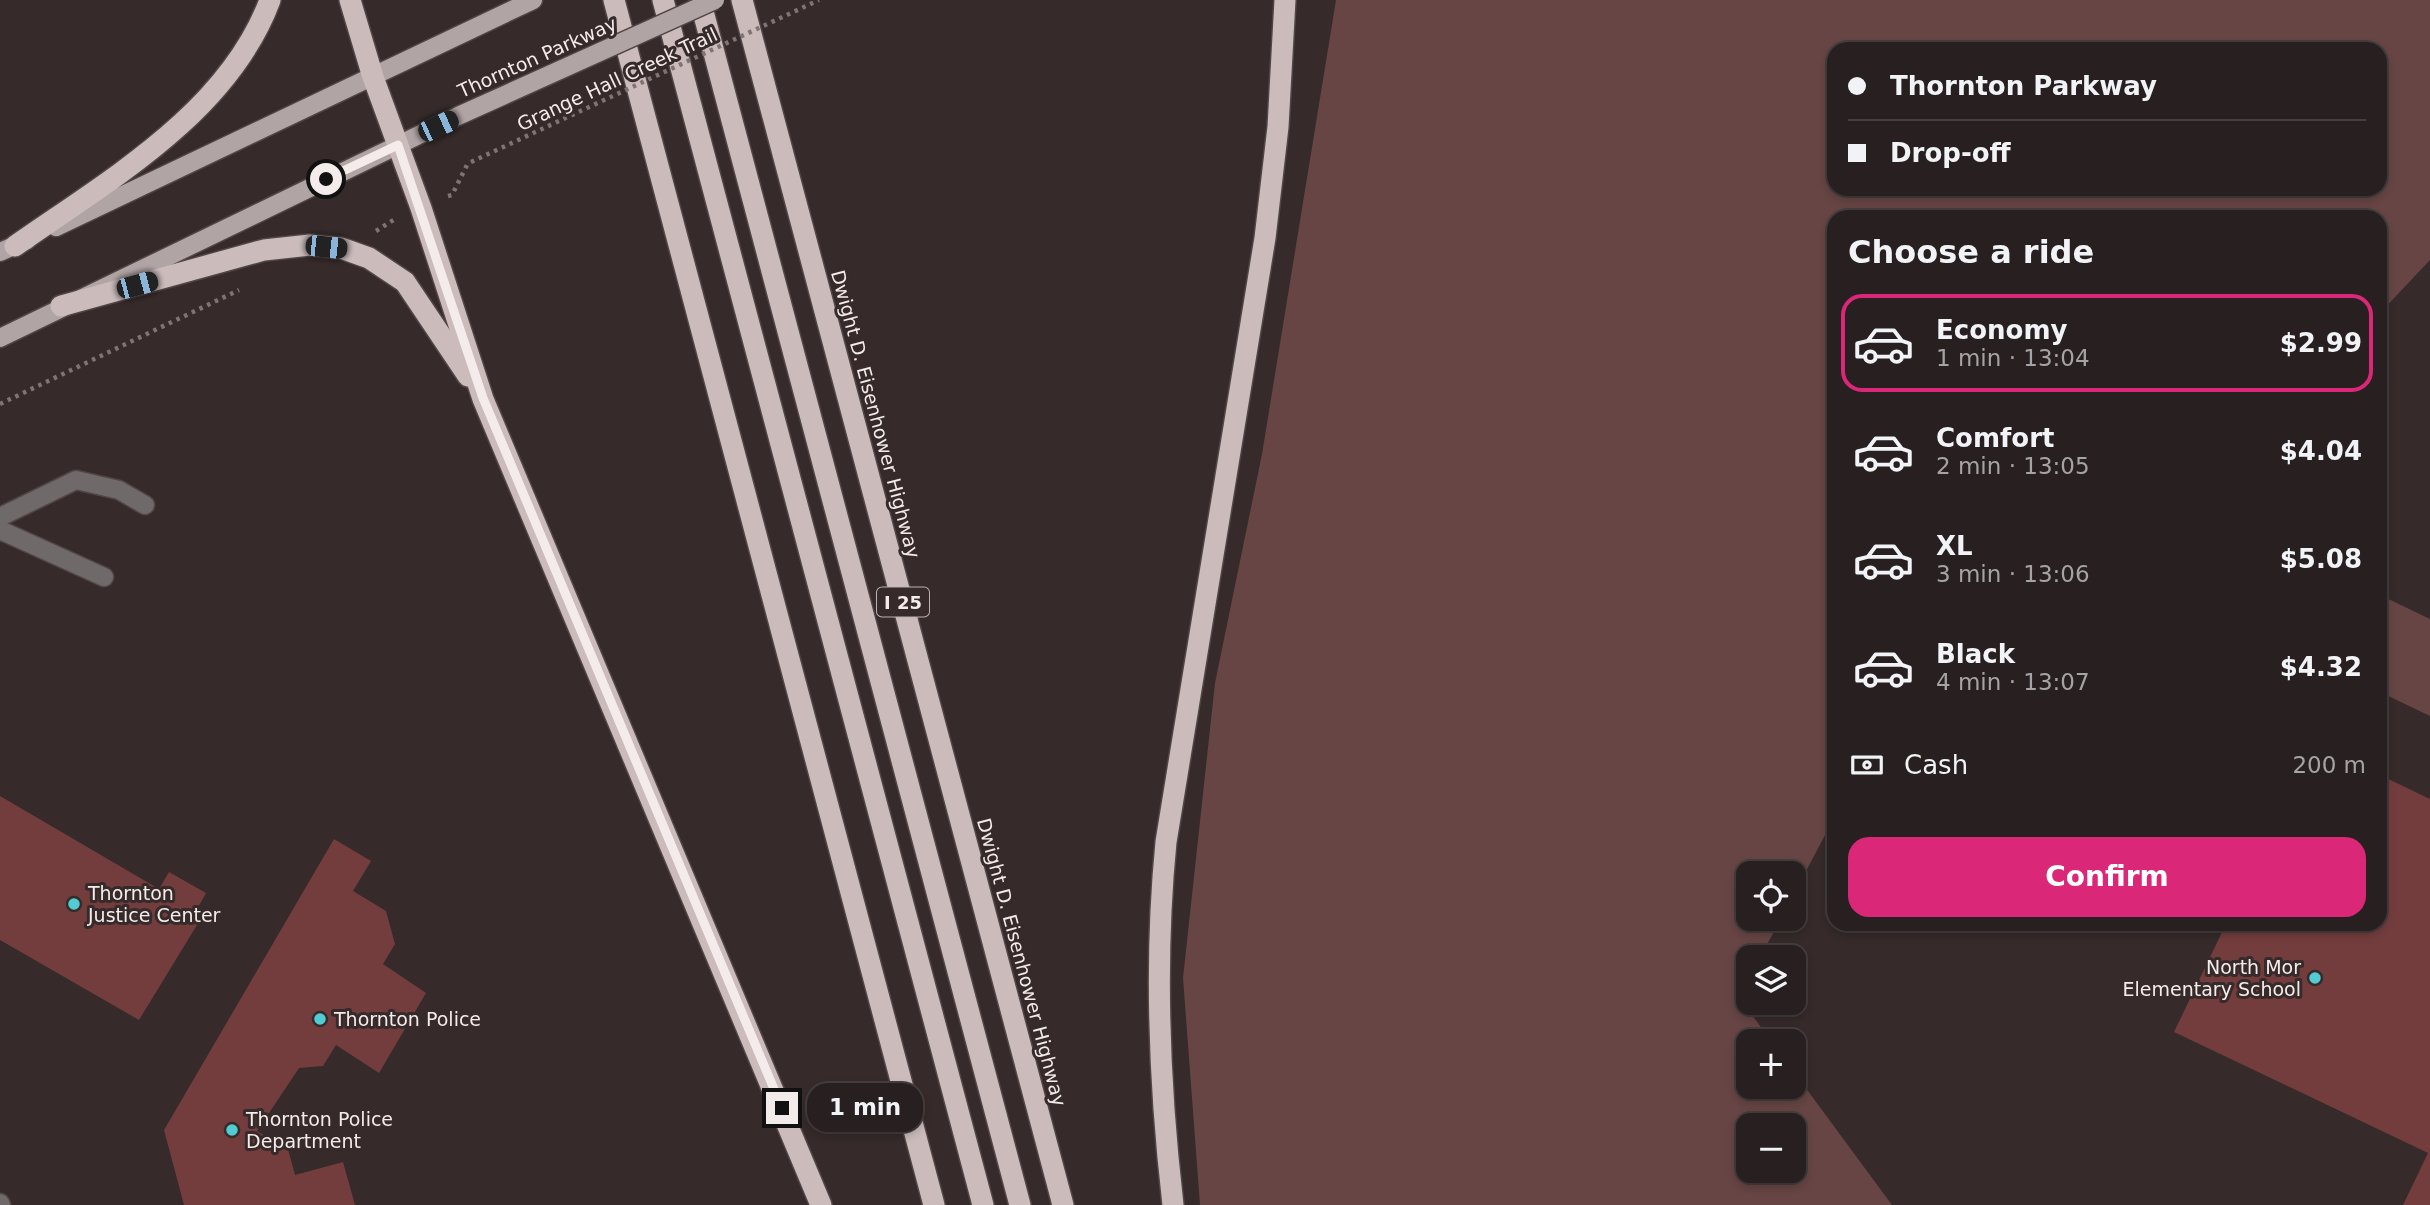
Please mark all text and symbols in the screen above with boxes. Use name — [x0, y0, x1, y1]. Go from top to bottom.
street label: Thornton Parkway — [453, 12, 620, 102]
street label: Grange Hall Creek Trail — [513, 23, 721, 135]
text: Thornton Parkway — [1890, 71, 2157, 101]
car — [415, 108, 462, 144]
text: Drop-off — [1890, 138, 2011, 168]
route start — [310, 163, 342, 195]
text: Choose a ride — [1848, 233, 2094, 271]
car — [305, 234, 348, 260]
street label: Dwight D. Eisenhower Highway — [827, 267, 925, 561]
car — [114, 269, 161, 301]
icon: car — [1852, 312, 1915, 375]
text: Economy — [1936, 315, 2067, 345]
text: $2.99 — [2280, 328, 2362, 358]
text: 1 min · 13:04 — [1936, 345, 2090, 371]
icon: car — [1852, 420, 1915, 483]
text: Comfort — [1936, 423, 2054, 453]
text: $4.04 — [2280, 436, 2362, 466]
text: 2 min · 13:05 — [1936, 453, 2090, 479]
icon: car — [1852, 528, 1915, 591]
text: XL — [1936, 531, 1973, 561]
text: $5.08 — [2280, 544, 2362, 574]
text: 3 min · 13:06 — [1936, 561, 2090, 587]
road number: I 25 — [877, 588, 929, 616]
icon: car — [1852, 636, 1915, 699]
text: Black — [1936, 639, 2015, 669]
text: $4.32 — [2280, 652, 2362, 682]
text: 4 min · 13:07 — [1936, 669, 2090, 695]
icon: cash — [1848, 746, 1886, 784]
text: Cash — [1904, 750, 1968, 780]
text: 200 m — [2292, 752, 2366, 778]
street label: Dwight D. Eisenhower Highway — [973, 815, 1071, 1109]
button: Confirm — [1848, 837, 2366, 917]
map controls — [1736, 861, 1806, 1183]
button: locate — [1736, 861, 1806, 931]
place label: Thornton Justice Center — [87, 882, 221, 926]
marker: Thornton Justice Center — [66, 896, 82, 912]
button: layers — [1736, 945, 1806, 1015]
place label: North Mor Elementary School — [2123, 956, 2301, 1000]
marker: North Mor Elementary School — [2307, 970, 2323, 986]
place label: Thornton Police — [333, 1008, 481, 1030]
marker: Thornton Police — [312, 1011, 328, 1027]
button: + — [1736, 1029, 1806, 1099]
callout: 1 min — [806, 1084, 922, 1132]
route end — [766, 1092, 798, 1124]
text: 1 min — [829, 1094, 901, 1120]
place label: Thornton Police Department — [245, 1108, 393, 1152]
button: − — [1736, 1113, 1806, 1183]
marker: Thornton Police Department — [224, 1122, 240, 1138]

